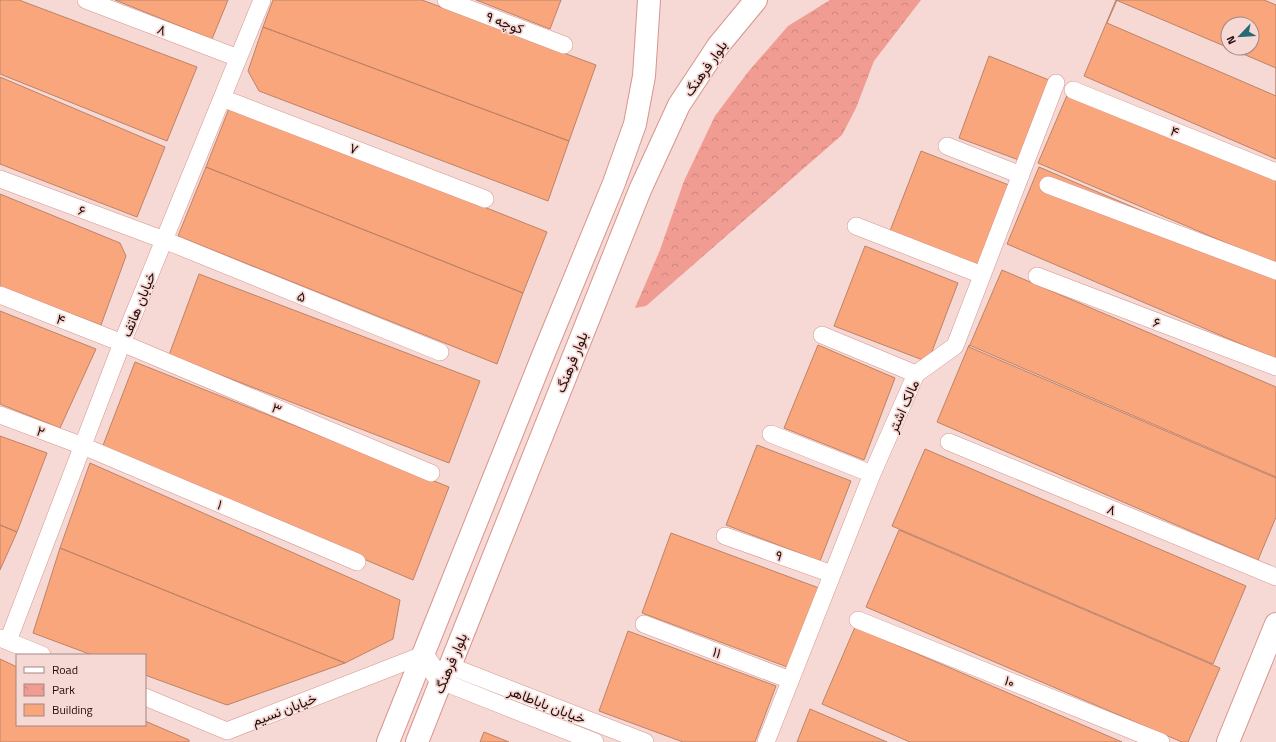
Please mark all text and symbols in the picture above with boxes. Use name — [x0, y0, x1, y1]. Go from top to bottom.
street label: کوچه ۹ — [483, 5, 527, 39]
north arrow — [1220, 16, 1260, 56]
street label: ۸ — [154, 18, 170, 40]
text: N — [1222, 33, 1240, 47]
street label: بلوار فرهنگ — [678, 36, 732, 100]
street label: ۴ — [1167, 120, 1183, 142]
street label: ۷ — [346, 137, 362, 159]
street label: ۶ — [75, 199, 89, 221]
street label: خیابان هاتف — [115, 268, 161, 340]
street label: ۵ — [294, 285, 310, 307]
street label: ۴ — [54, 308, 68, 330]
street label: ۶ — [1150, 311, 1164, 333]
street label: بلوار فرهنگ — [549, 328, 593, 396]
street label: مالک اشتر — [882, 376, 924, 437]
street label: ۳ — [269, 397, 285, 419]
street label: ۲ — [34, 420, 48, 442]
street label: ۱ — [214, 494, 226, 514]
street label: ۸ — [1104, 498, 1120, 520]
street label: ۹ — [772, 544, 786, 566]
street label: بلوار فرهنگ — [428, 629, 472, 697]
street label: ۱۱ — [709, 641, 725, 663]
legend — [16, 654, 146, 726]
text: Road — [52, 660, 78, 679]
street label: ۱۰ — [1001, 669, 1019, 693]
street label: خیابان باباطاهر — [504, 679, 589, 728]
text: Park — [52, 680, 75, 699]
street label: خیابان نسیم — [248, 687, 320, 731]
text: Building — [52, 700, 93, 719]

